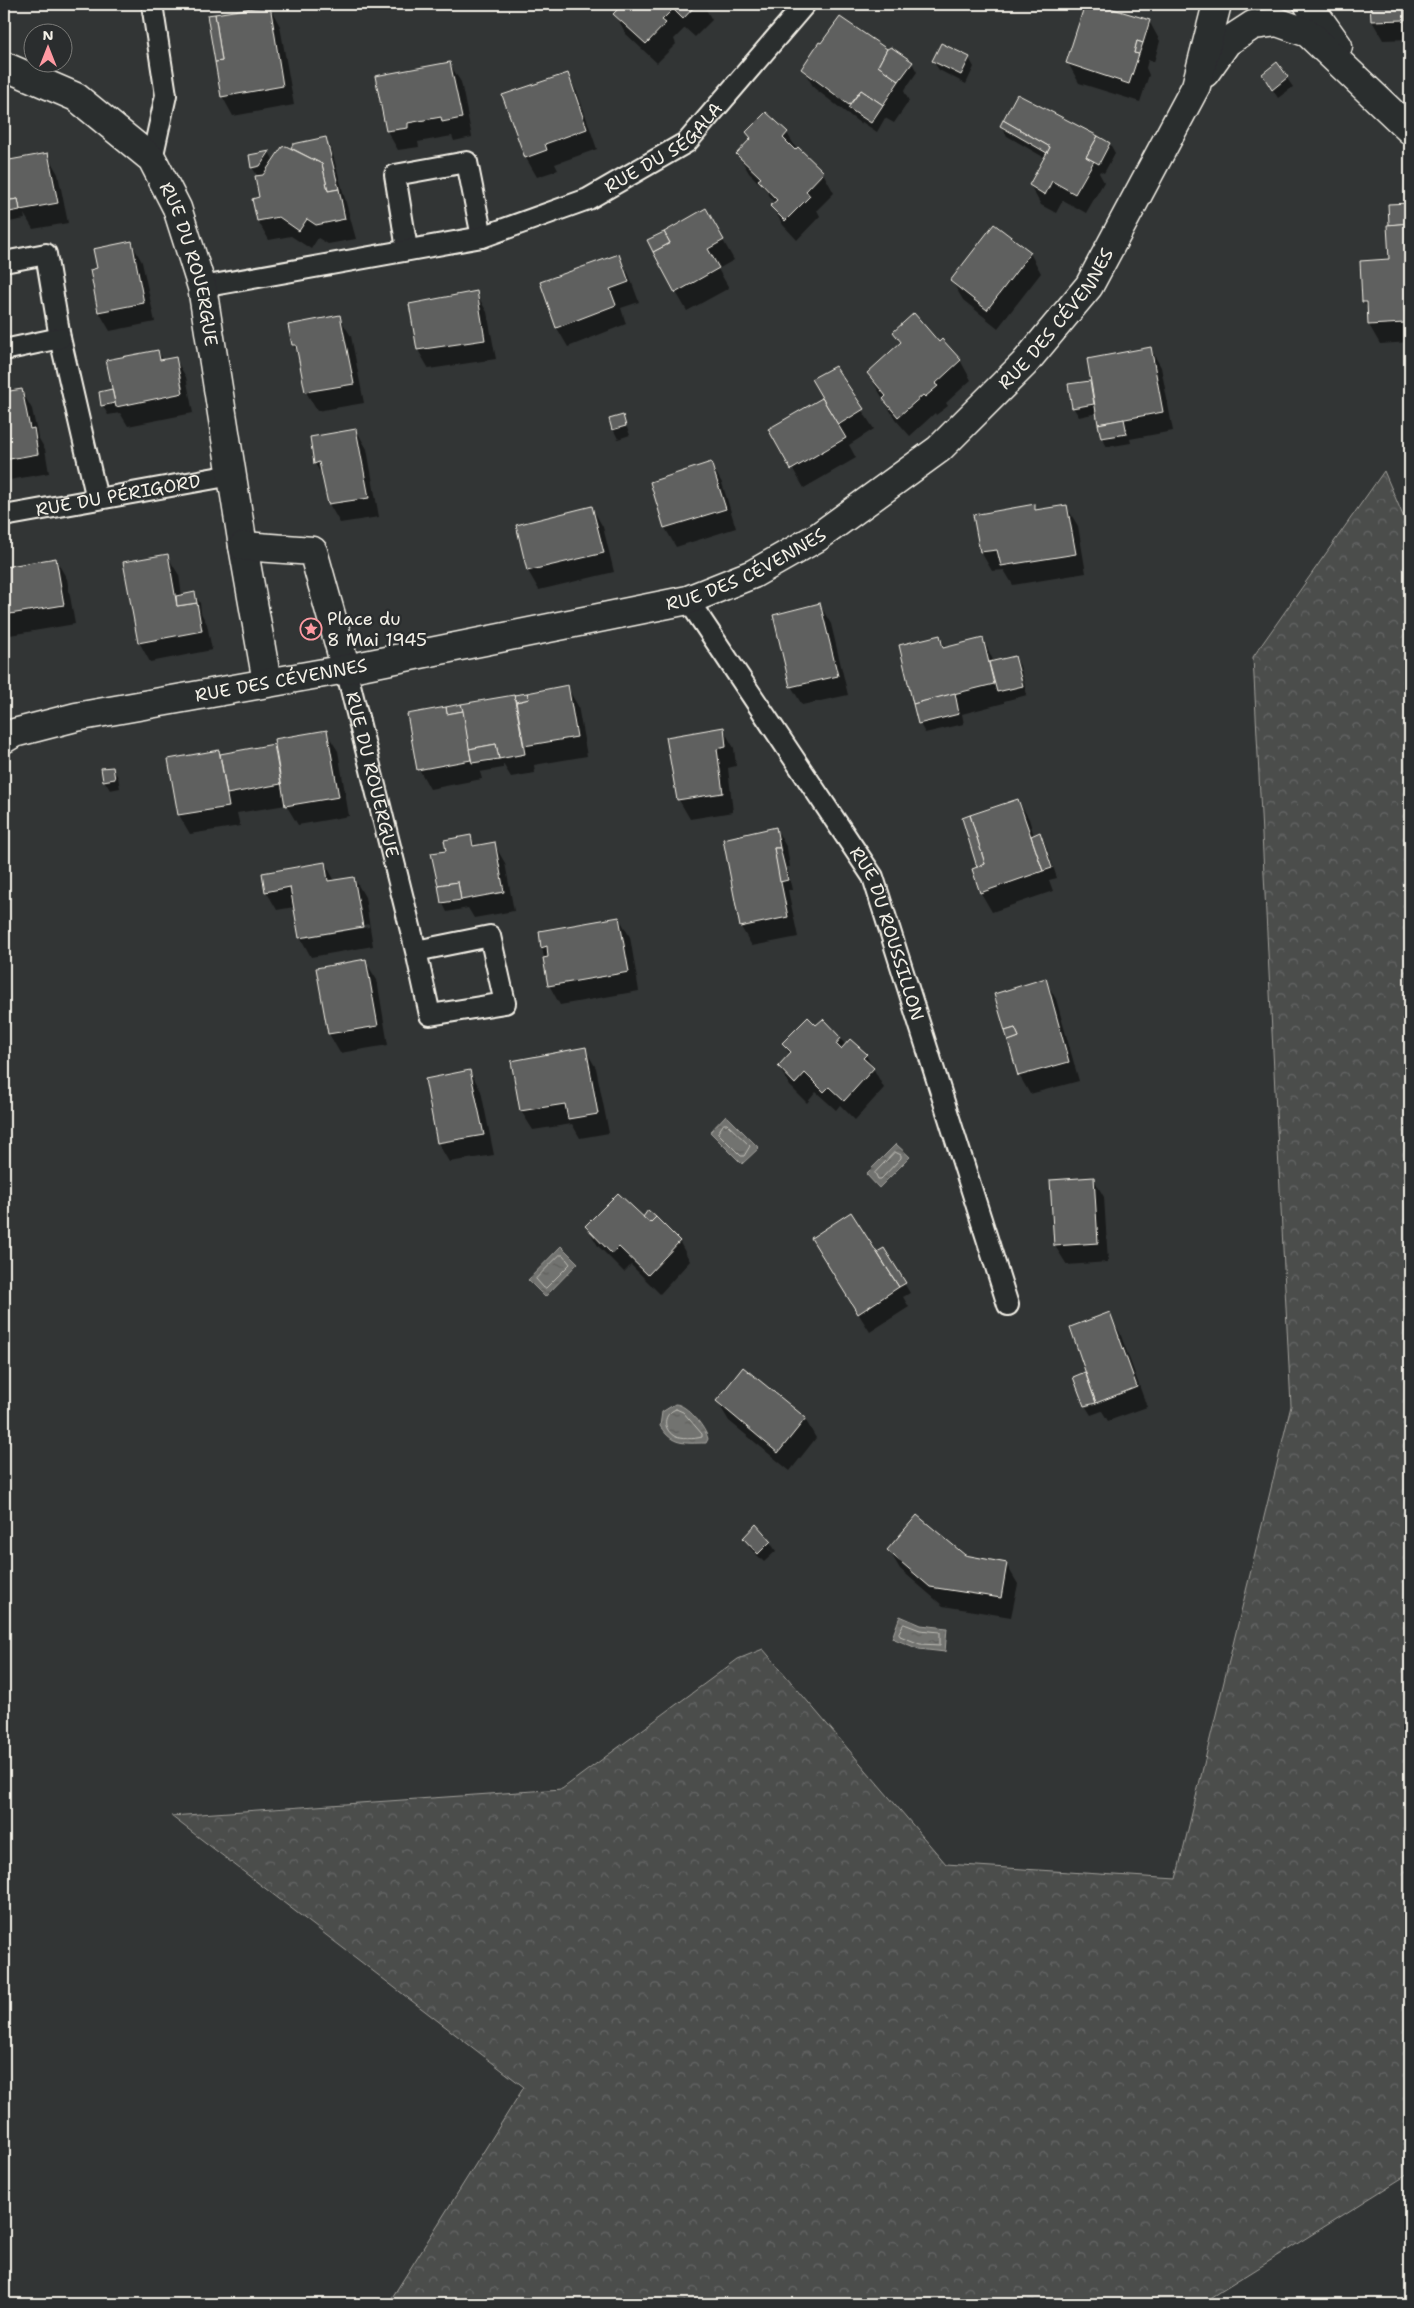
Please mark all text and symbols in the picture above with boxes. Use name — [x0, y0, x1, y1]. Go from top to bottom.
north arrow — [22, 22, 72, 72]
text: N — [42, 26, 54, 44]
street label: RUE DU SÉGALA — [600, 97, 728, 199]
street label: RUE DU ROUERGUE — [154, 178, 223, 348]
street label: RUE DES CÉVENNES — [993, 244, 1119, 395]
street label: RUE DU PÉRIGORD — [34, 469, 203, 522]
street label: RUE DES CÉVENNES — [664, 523, 831, 616]
place label: Place du 8 Mai 1945 — [327, 607, 427, 652]
place icon: Place du 8 Mai 1945 — [299, 617, 323, 641]
street label: RUE DES CÉVENNES — [193, 653, 369, 708]
street label: RUE DU ROUERGUE — [340, 689, 404, 860]
street label: RUE DU ROUSSILLON — [844, 842, 930, 1024]

